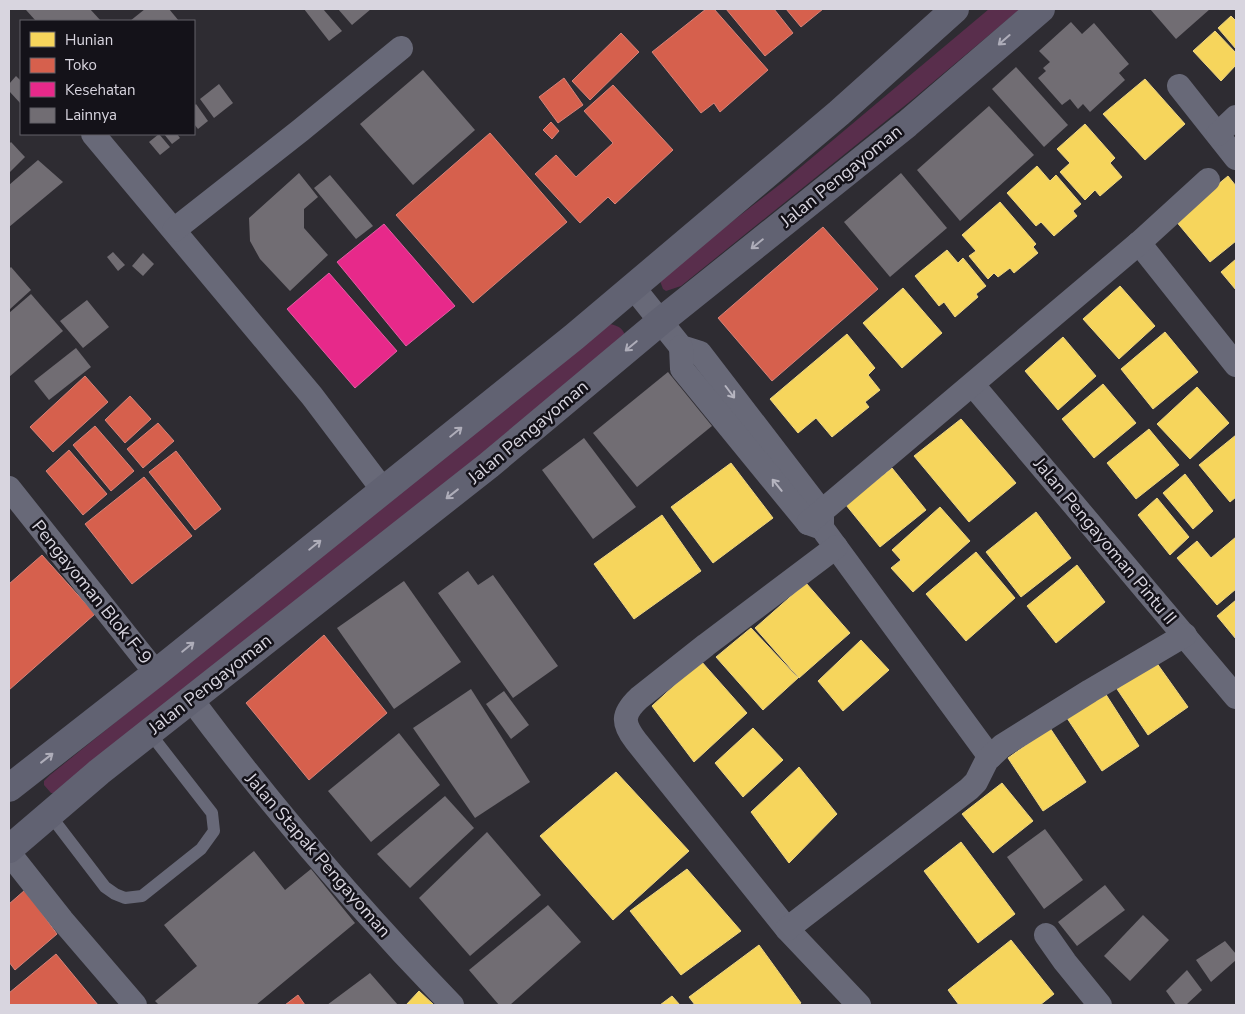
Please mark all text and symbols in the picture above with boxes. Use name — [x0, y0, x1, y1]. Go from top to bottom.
legend — [20, 20, 195, 135]
text: Hunian — [65, 30, 113, 50]
one-way arrow — [998, 35, 1011, 46]
text: Toko — [65, 55, 97, 75]
text: Kesehatan — [65, 80, 136, 100]
text: Lainnya — [65, 105, 117, 125]
street label: Jalan Pengayoman — [774, 119, 907, 233]
one-way arrow — [751, 238, 764, 249]
one-way arrow — [625, 341, 638, 352]
street label: Jalan Pengayoman — [462, 375, 593, 490]
one-way arrow — [724, 385, 735, 398]
one-way arrow — [449, 427, 462, 438]
street label: Jalan Pengayoman Pintu II — [1027, 452, 1182, 629]
one-way arrow — [771, 479, 782, 492]
one-way arrow — [446, 489, 459, 500]
street label: Pengayoman Blok F-9 — [26, 515, 158, 669]
one-way arrow — [308, 539, 321, 550]
street label: Jalan Pengayoman — [143, 628, 277, 740]
one-way arrow — [181, 641, 194, 652]
one-way arrow — [40, 753, 53, 764]
street label: Jalan Stapak Pengayoman — [239, 767, 396, 942]

